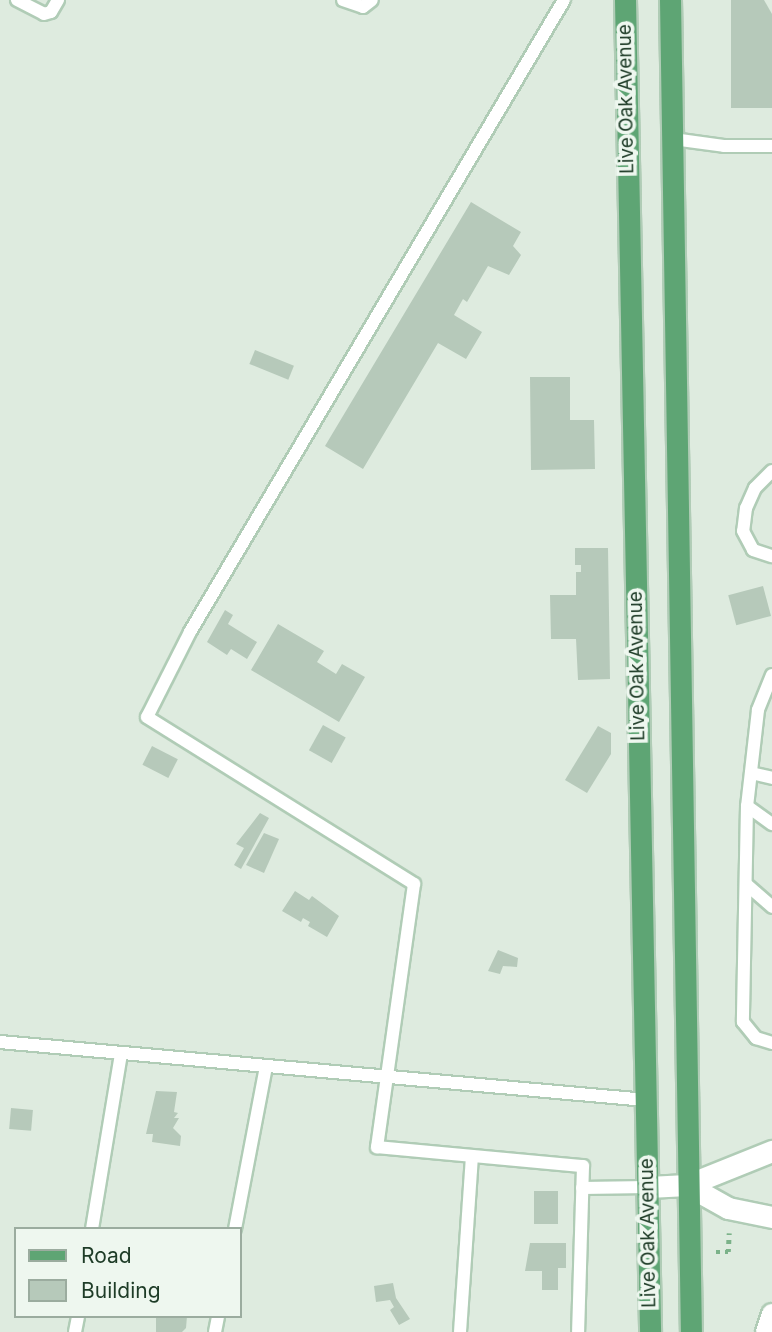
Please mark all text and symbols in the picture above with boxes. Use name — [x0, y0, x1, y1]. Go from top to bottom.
street label: Live Oak Avenue — [613, 24, 639, 174]
street label: Live Oak Avenue — [624, 591, 650, 741]
street label: Live Oak Avenue — [635, 1158, 661, 1308]
legend — [14, 1227, 242, 1318]
text: Road — [81, 1243, 132, 1268]
text: Building — [81, 1278, 161, 1303]

